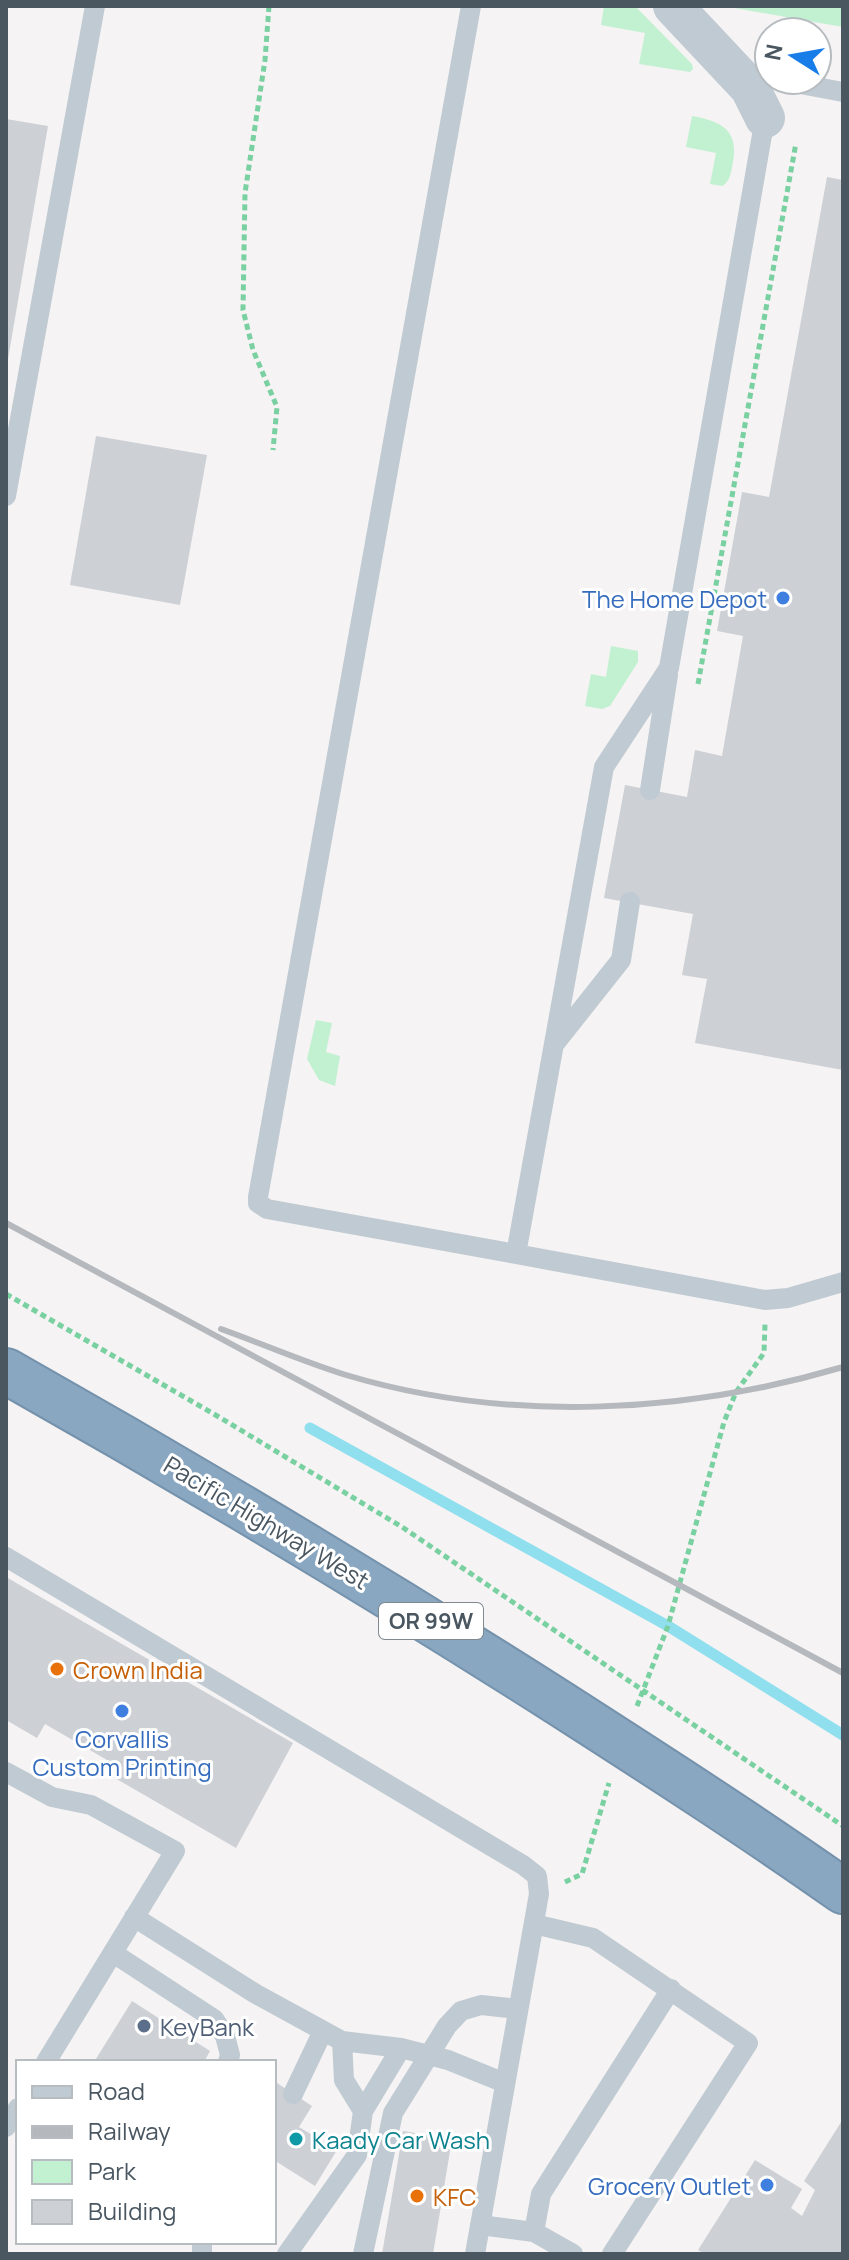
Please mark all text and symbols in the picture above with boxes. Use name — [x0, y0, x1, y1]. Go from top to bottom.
north arrow — [753, 16, 833, 96]
text: N — [757, 42, 790, 63]
place label: The Home Depot — [582, 582, 767, 615]
marker: The Home Depot — [774, 589, 792, 607]
street label: Pacific Highway West — [158, 1448, 376, 1596]
road number: OR 99W — [379, 1603, 483, 1639]
place label: Crown India — [73, 1653, 203, 1686]
marker: Crown India — [48, 1660, 66, 1678]
marker: Corvallis Custom Printing — [113, 1702, 131, 1720]
place label: Corvallis Custom Printing — [32, 1722, 212, 1783]
place label: KeyBank — [160, 2010, 255, 2043]
marker: KeyBank — [135, 2017, 153, 2035]
legend — [16, 2060, 276, 2244]
text: Road — [88, 2074, 145, 2107]
text: Railway — [88, 2114, 171, 2147]
place label: Kaady Car Wash — [312, 2123, 490, 2156]
marker: Kaady Car Wash — [287, 2130, 305, 2148]
text: Park — [88, 2154, 137, 2187]
place label: Grocery Outlet — [588, 2169, 751, 2202]
marker: Grocery Outlet — [758, 2176, 776, 2194]
place label: KFC — [433, 2180, 477, 2213]
marker: KFC — [408, 2187, 426, 2205]
text: Building — [88, 2194, 176, 2227]

